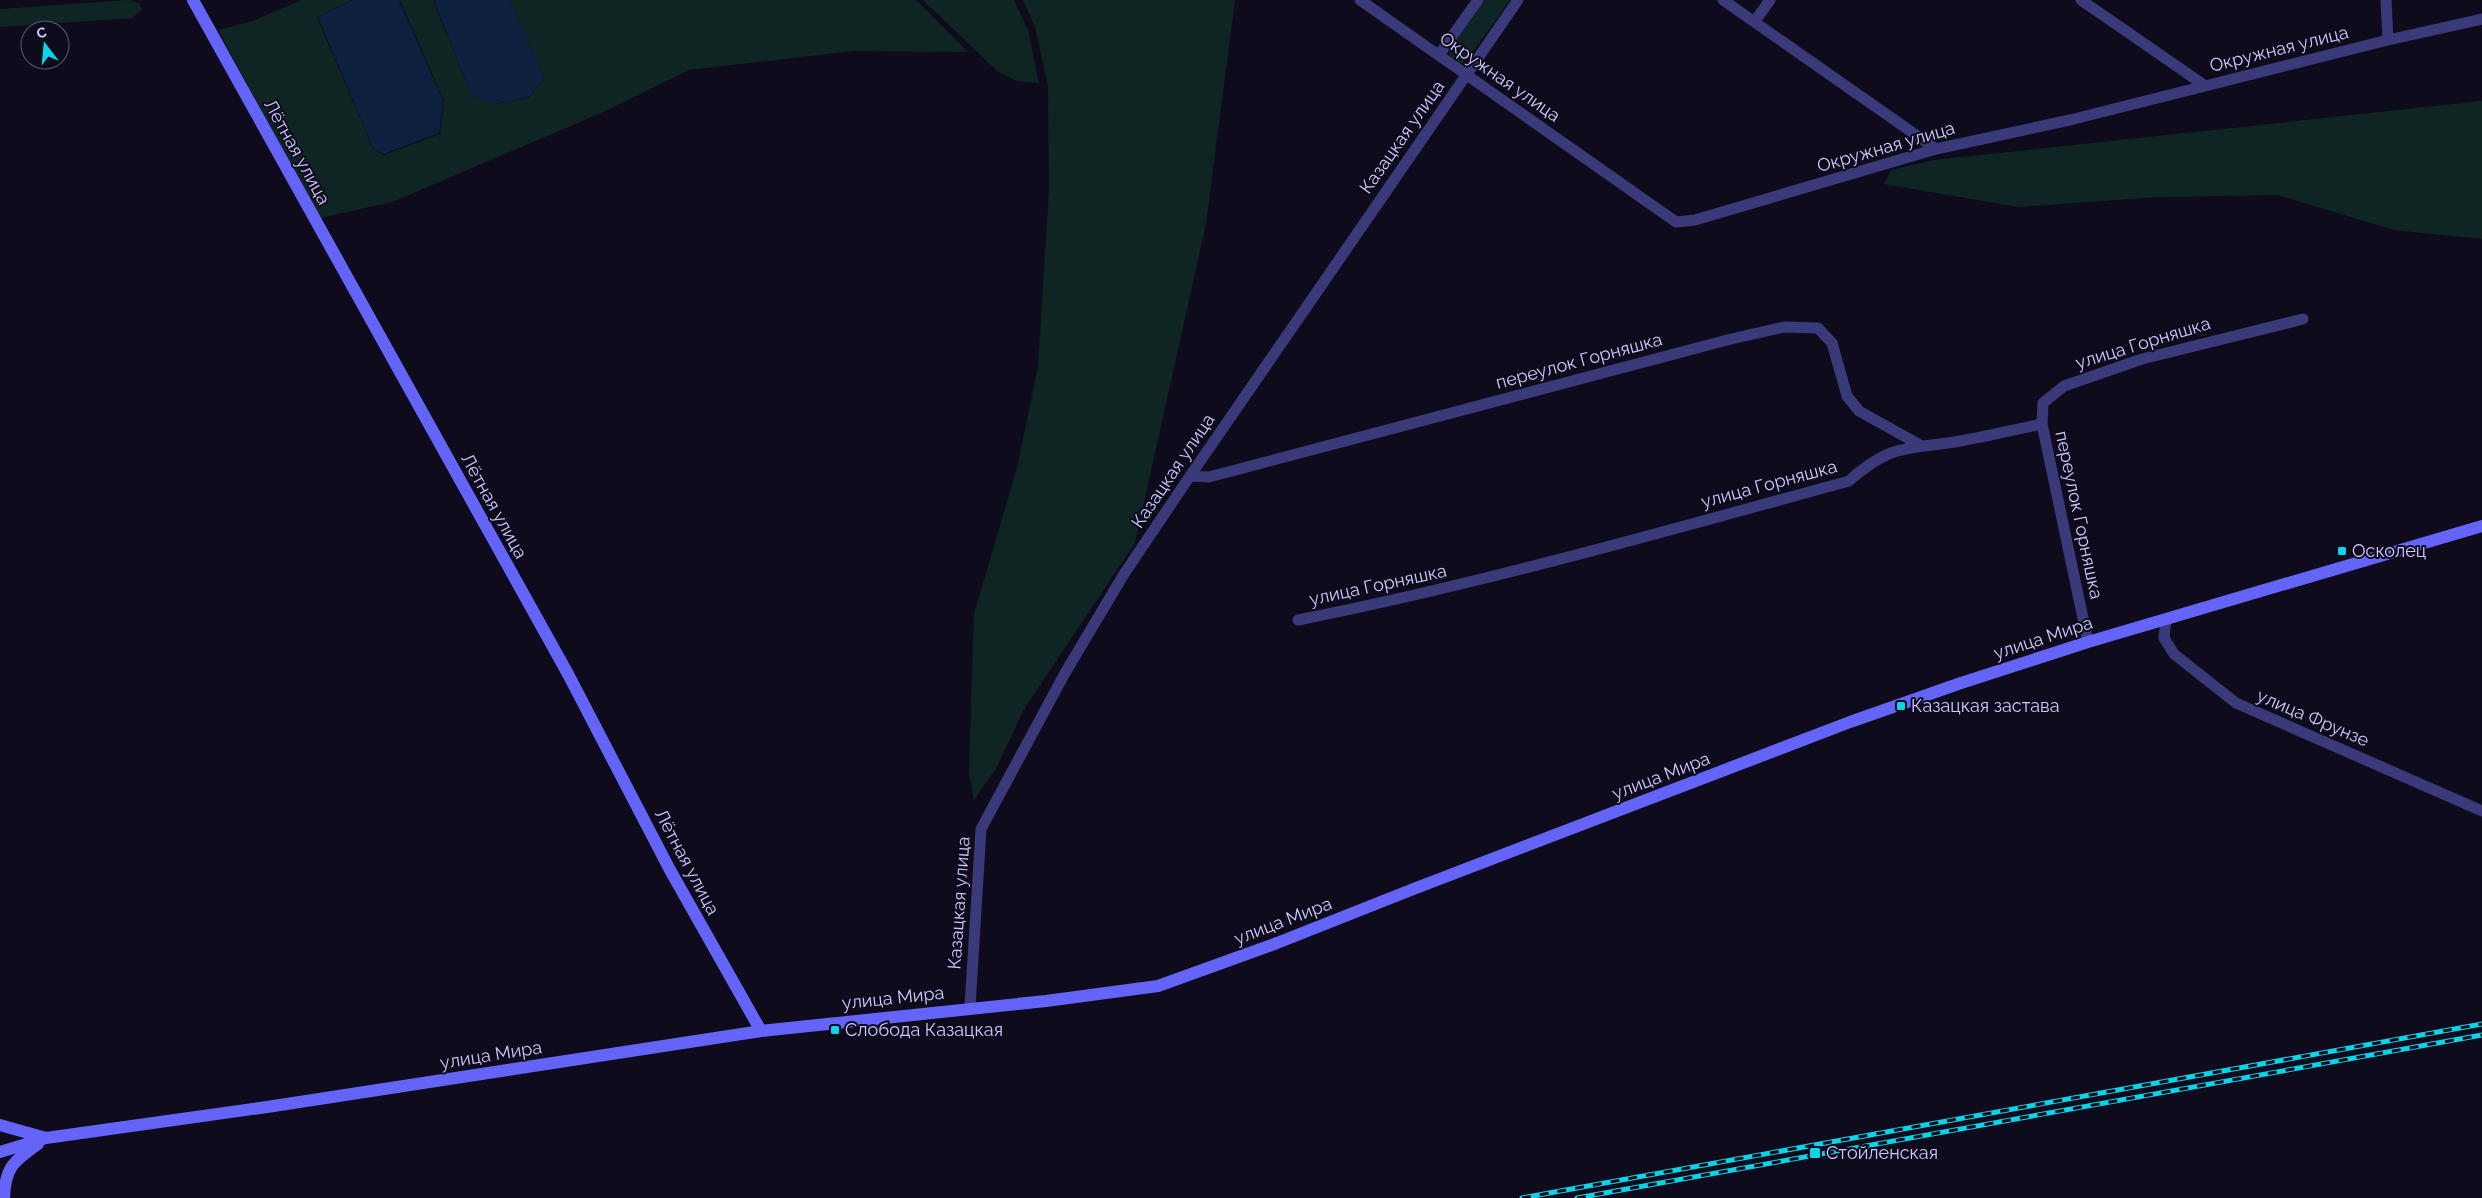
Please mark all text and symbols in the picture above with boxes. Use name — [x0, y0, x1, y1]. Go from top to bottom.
north arrow — [20, 20, 70, 70]
street label: Окружная улица — [2207, 21, 2350, 76]
text: С — [35, 23, 49, 42]
street label: Окружная улица — [1436, 27, 1565, 126]
street label: Казацкая улица — [1355, 76, 1448, 197]
street label: Лётная улица — [260, 96, 335, 208]
street label: Окружная улица — [1815, 117, 1957, 176]
street label: улица Горняшка — [2073, 312, 2213, 373]
street label: переулок Горняшка — [1493, 328, 1664, 393]
street label: Казацкая улица — [1127, 410, 1219, 532]
street label: переулок Горняшка — [2051, 429, 2108, 601]
street label: Лётная улица — [457, 450, 532, 562]
street label: улица Горняшка — [1699, 455, 1839, 512]
place label: Осколец — [2352, 540, 2426, 561]
marker: Осколец — [2336, 545, 2348, 557]
street label: улица Горняшка — [1307, 560, 1449, 609]
street label: улица Мира — [1991, 612, 2095, 663]
street label: улица Фрунзе — [2254, 684, 2373, 751]
place label: Казацкая застава — [1911, 695, 2060, 716]
marker: Казацкая застава — [1895, 700, 1907, 712]
street label: улица Мира — [1609, 747, 1713, 804]
street label: Лётная улица — [651, 805, 724, 918]
street label: Казацкая улица — [943, 836, 974, 970]
street label: улица Мира — [1231, 892, 1335, 949]
street label: улица Мира — [841, 982, 945, 1013]
place label: Слобода Казацкая — [845, 1019, 1003, 1040]
marker: Слобода Казацкая — [829, 1024, 841, 1036]
street label: улица Мира — [438, 1036, 543, 1073]
place label: Стойленская — [1826, 1142, 1938, 1163]
marker: Стойленская — [1808, 1146, 1822, 1160]

